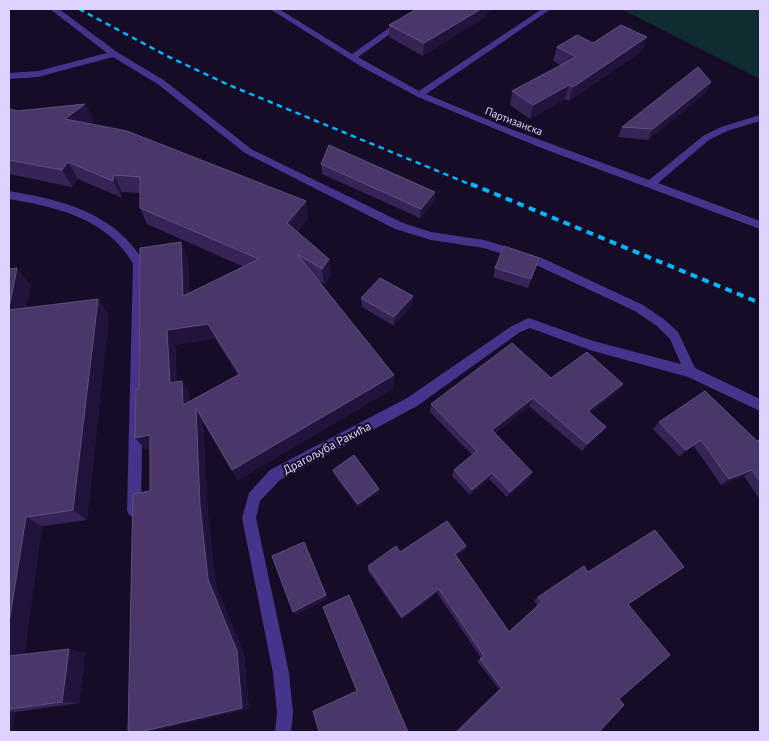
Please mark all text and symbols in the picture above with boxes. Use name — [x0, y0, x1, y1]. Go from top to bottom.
street label: Партизанска — [483, 104, 545, 138]
street label: Драгољуба Ракића — [280, 418, 373, 477]

